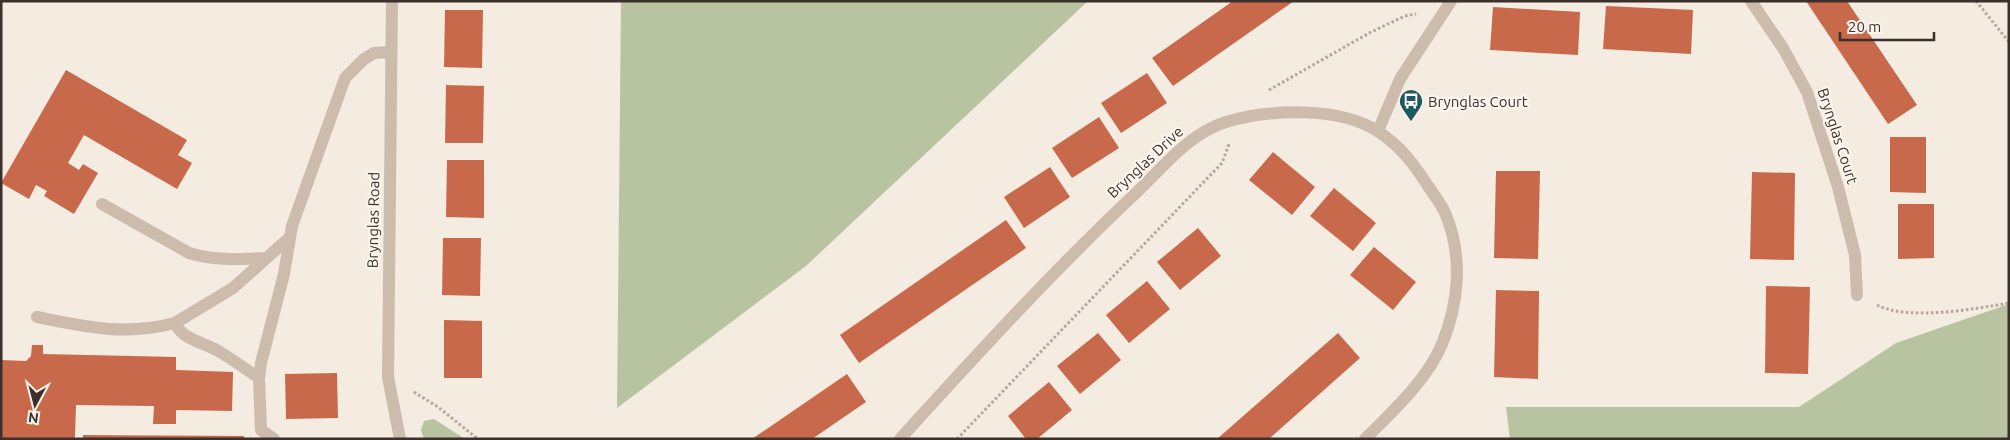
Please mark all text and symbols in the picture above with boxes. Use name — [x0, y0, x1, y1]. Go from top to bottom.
scale bar — [1840, 10, 1934, 42]
text: 20 m — [1848, 18, 1881, 35]
street label: Brynglas Court — [1815, 86, 1862, 186]
bus stop icon: Brynglas Court — [1398, 88, 1424, 122]
place label: Brynglas Court — [1428, 93, 1528, 110]
street label: Brynglas Drive — [1104, 123, 1186, 201]
street label: Brynglas Road — [364, 172, 382, 268]
north arrow — [10, 380, 60, 430]
text: N — [27, 409, 40, 426]

